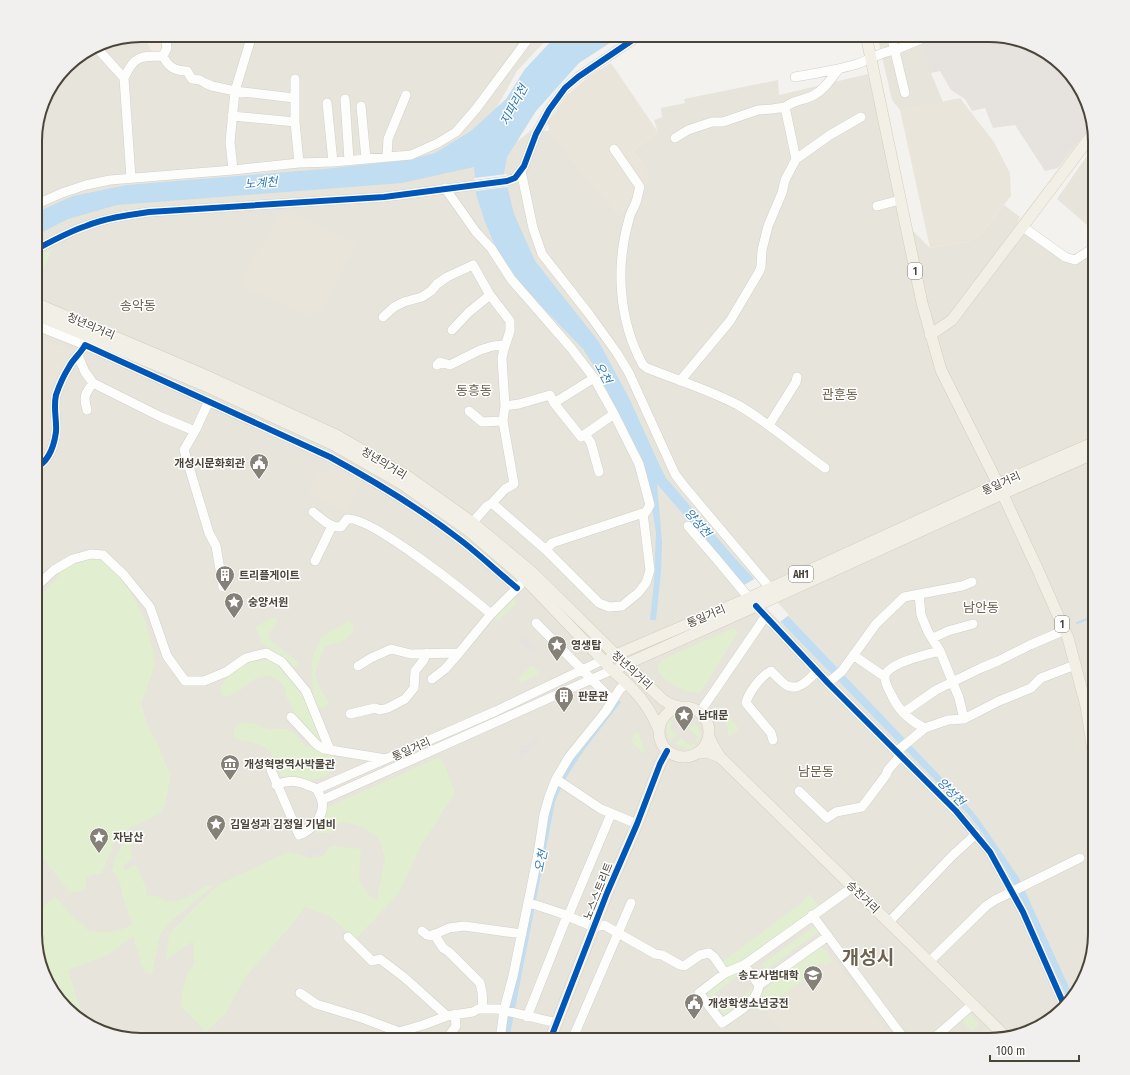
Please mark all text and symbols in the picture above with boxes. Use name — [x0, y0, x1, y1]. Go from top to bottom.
water label: 지파리천 — [497, 80, 531, 128]
water label: 노계천 — [244, 175, 280, 191]
road number: 1 — [908, 263, 922, 279]
district label: 송악동 — [120, 298, 156, 313]
street label: 청년의거리 — [65, 311, 117, 342]
water label: 오천 — [592, 360, 615, 388]
district label: 동흥동 — [456, 383, 492, 398]
district label: 관훈동 — [822, 387, 858, 402]
street label: 청년의거리 — [359, 445, 409, 482]
public building icon: 개성시문화회관 — [248, 452, 270, 480]
place label: 개성시문화회관 — [174, 457, 245, 470]
street label: 통일거리 — [980, 469, 1022, 498]
water label: 양성천 — [682, 506, 715, 542]
building icon: 트리플게이트 — [214, 564, 236, 592]
road number: AH1 — [789, 566, 813, 582]
place label: 트리플게이트 — [239, 569, 300, 582]
place icon: 숭양서원 — [223, 591, 245, 619]
place label: 숭양서원 — [248, 596, 288, 609]
district label: 남안동 — [963, 600, 999, 615]
street label: 통일거리 — [685, 603, 727, 630]
road number: 1 — [1055, 616, 1069, 632]
place icon: 영생탑 — [546, 634, 568, 662]
place label: 영생탑 — [571, 639, 601, 652]
street label: 청년의거리 — [609, 648, 655, 692]
building icon: 판문관 — [553, 685, 575, 713]
place label: 판문관 — [578, 690, 608, 703]
place icon: 남대문 — [673, 704, 695, 732]
place label: 남대문 — [698, 709, 728, 722]
street label: 통일거리 — [390, 735, 432, 764]
museum icon: 개성혁명역사박물관 — [219, 753, 241, 781]
place label: 개성혁명역사박물관 — [244, 758, 335, 771]
district label: 남문동 — [798, 764, 834, 779]
water label: 양성천 — [934, 775, 969, 810]
place icon: 김일성과 김정일 기념비 — [205, 813, 227, 841]
place label: 김일성과 김정일 기념비 — [230, 818, 336, 831]
place icon: 자남산 — [88, 826, 110, 854]
place label: 자남산 — [113, 831, 143, 844]
water label: 오천 — [532, 847, 551, 873]
street label: 노스스트리트 — [581, 861, 616, 922]
street label: 승전거리 — [844, 879, 882, 916]
district label: 개성시 — [842, 946, 894, 969]
school or university icon: 송도사범대학 — [802, 964, 824, 992]
place label: 송도사범대학 — [738, 969, 799, 982]
public building icon: 개성학생소년궁전 — [683, 992, 705, 1020]
place label: 개성학생소년궁전 — [708, 997, 789, 1010]
scale bar — [990, 1037, 1079, 1063]
text: 100 m — [996, 1044, 1025, 1058]

